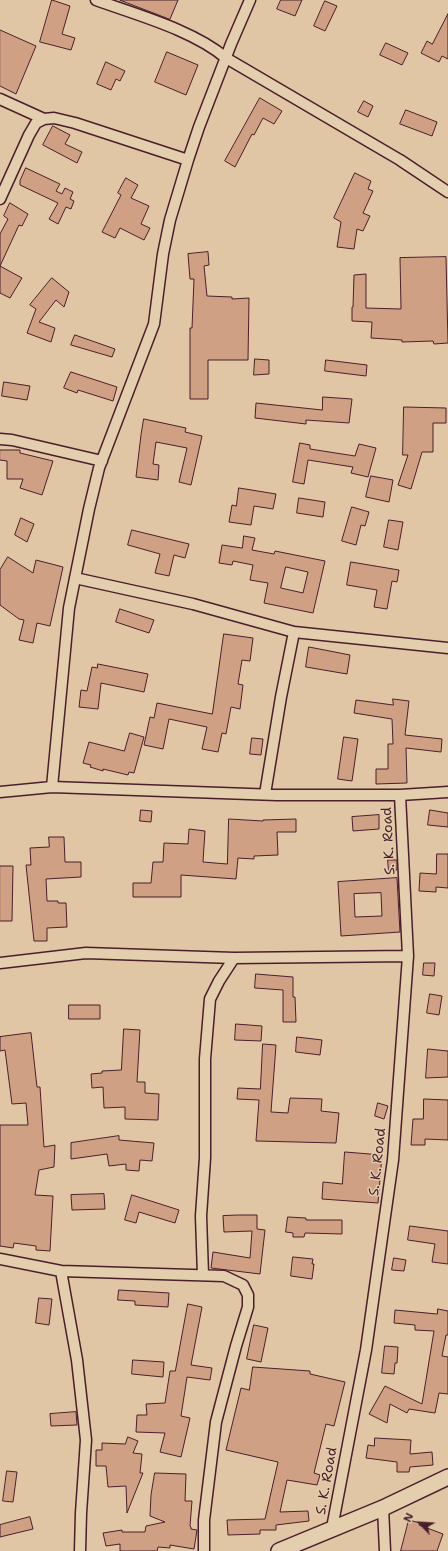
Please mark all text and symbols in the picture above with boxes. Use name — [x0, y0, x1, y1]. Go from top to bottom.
street label: S. K. Road — [379, 807, 399, 875]
street label: S. K. Road — [366, 1127, 390, 1197]
street label: S. K. Road — [313, 1446, 341, 1516]
north arrow — [400, 1503, 440, 1543]
text: N — [400, 1511, 417, 1525]

